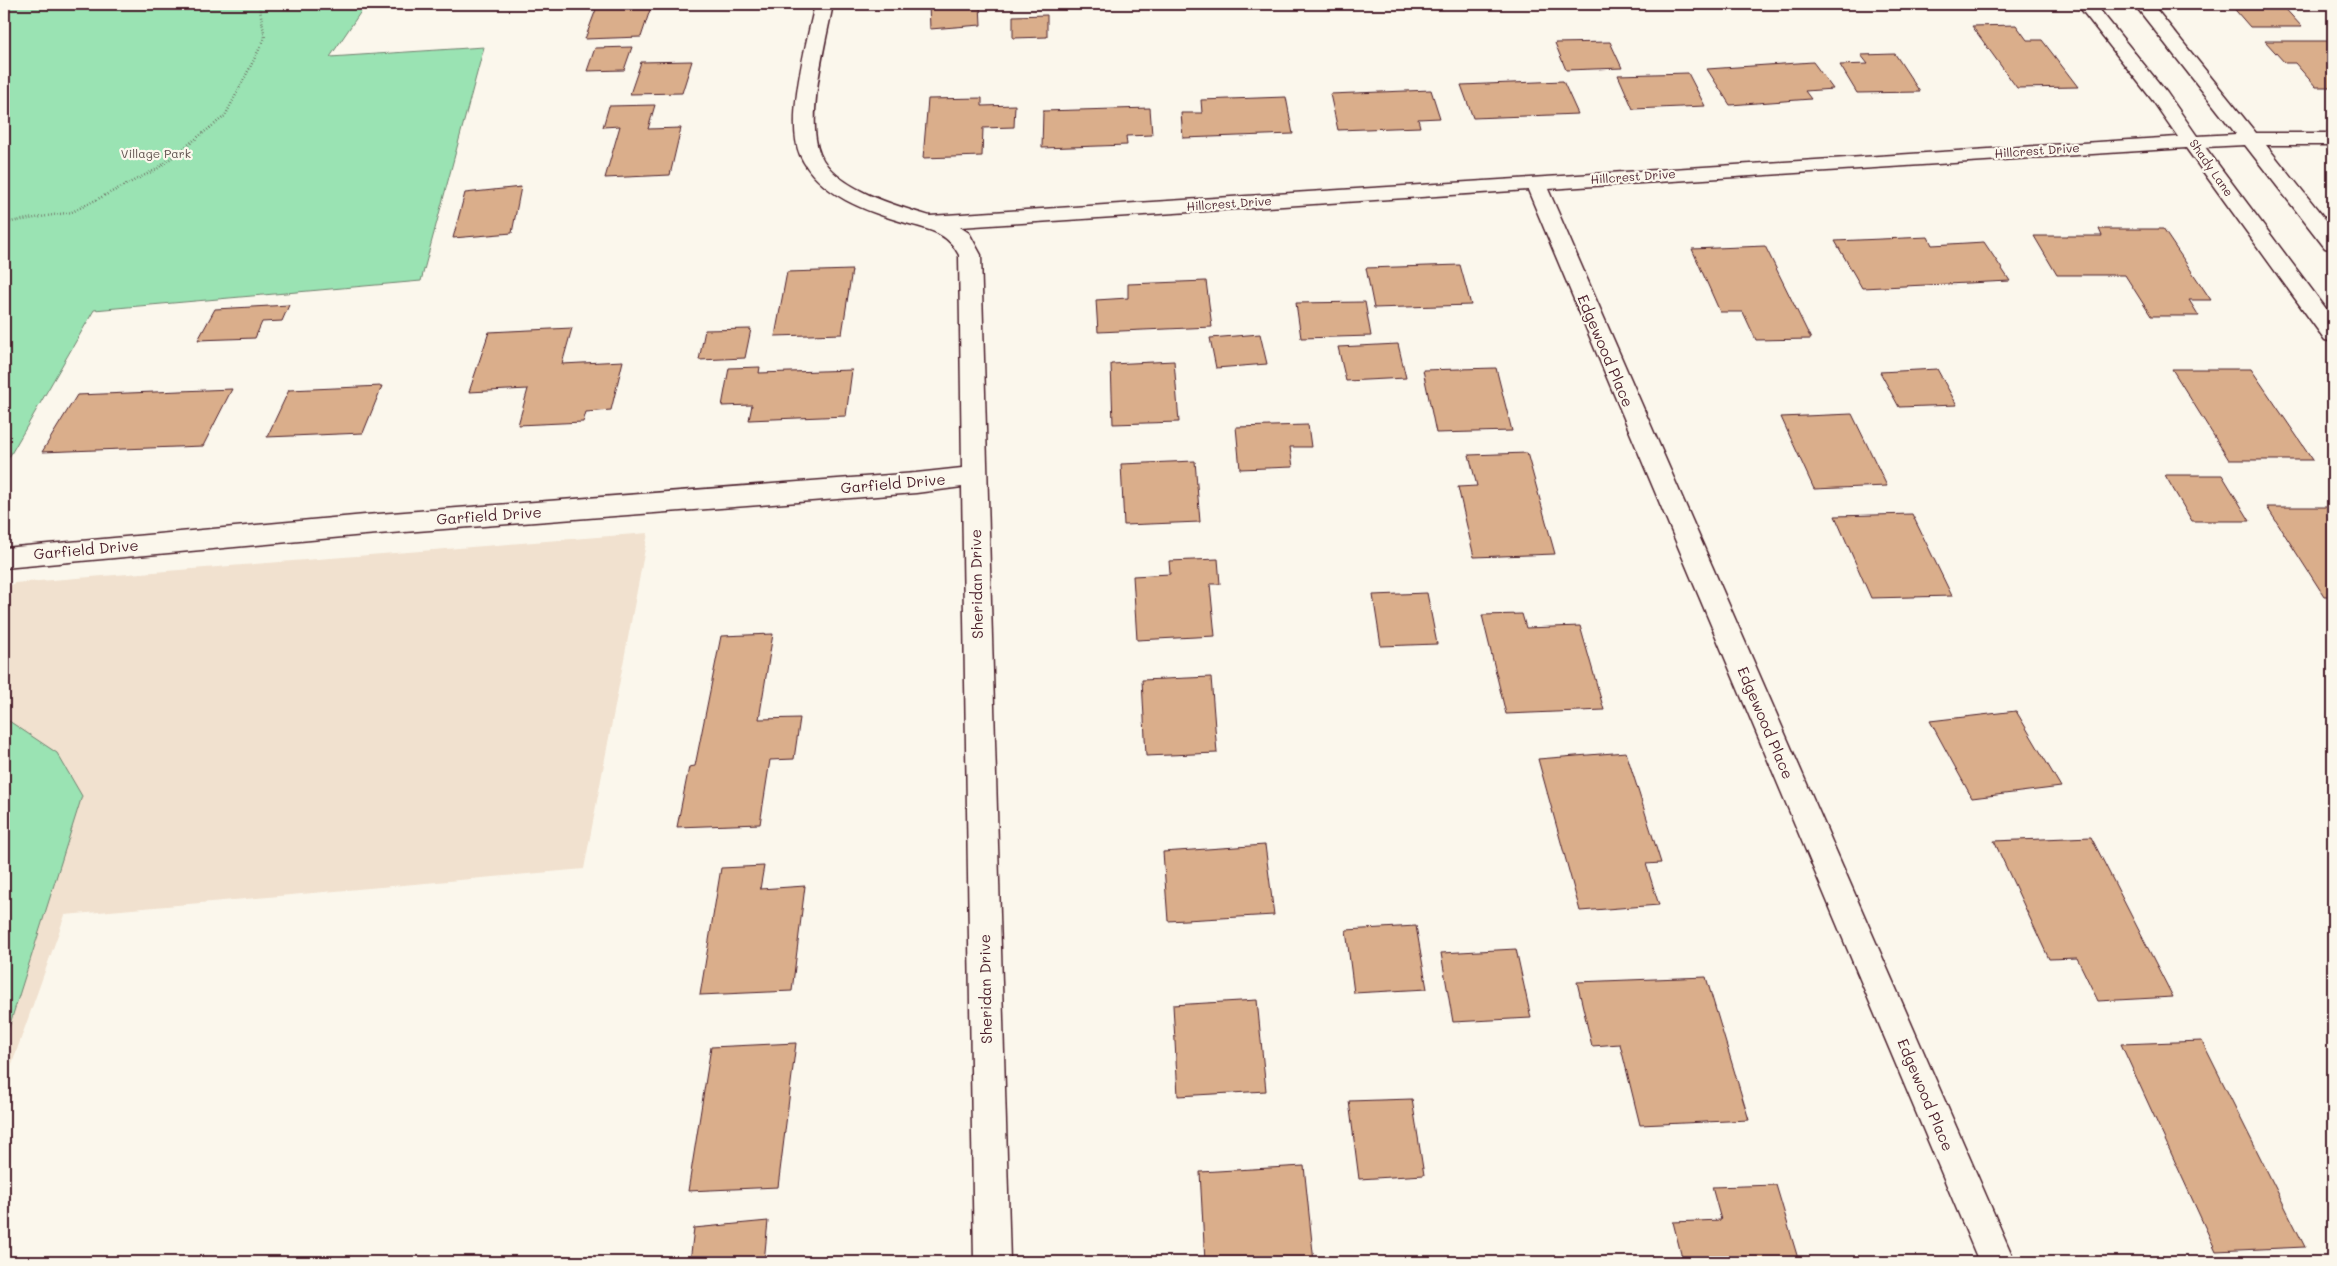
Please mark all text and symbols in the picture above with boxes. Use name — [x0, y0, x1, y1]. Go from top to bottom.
street label: Shady Lane — [2186, 136, 2237, 199]
street label: Hillcrest Drive — [1994, 139, 2080, 161]
park label: Village Park — [121, 145, 191, 161]
street label: Hillcrest Drive — [1590, 165, 1676, 187]
street label: Hillcrest Drive — [1186, 192, 1272, 214]
street label: Edgewood Place — [1573, 291, 1639, 410]
street label: Garfield Drive — [840, 468, 946, 498]
street label: Garfield Drive — [436, 501, 542, 529]
street label: Sheridan Drive — [965, 529, 987, 639]
street label: Garfield Drive — [33, 534, 139, 564]
street label: Edgewood Place — [1733, 663, 1799, 782]
street label: Sheridan Drive — [974, 934, 996, 1044]
street label: Edgewood Place — [1893, 1035, 1959, 1154]

